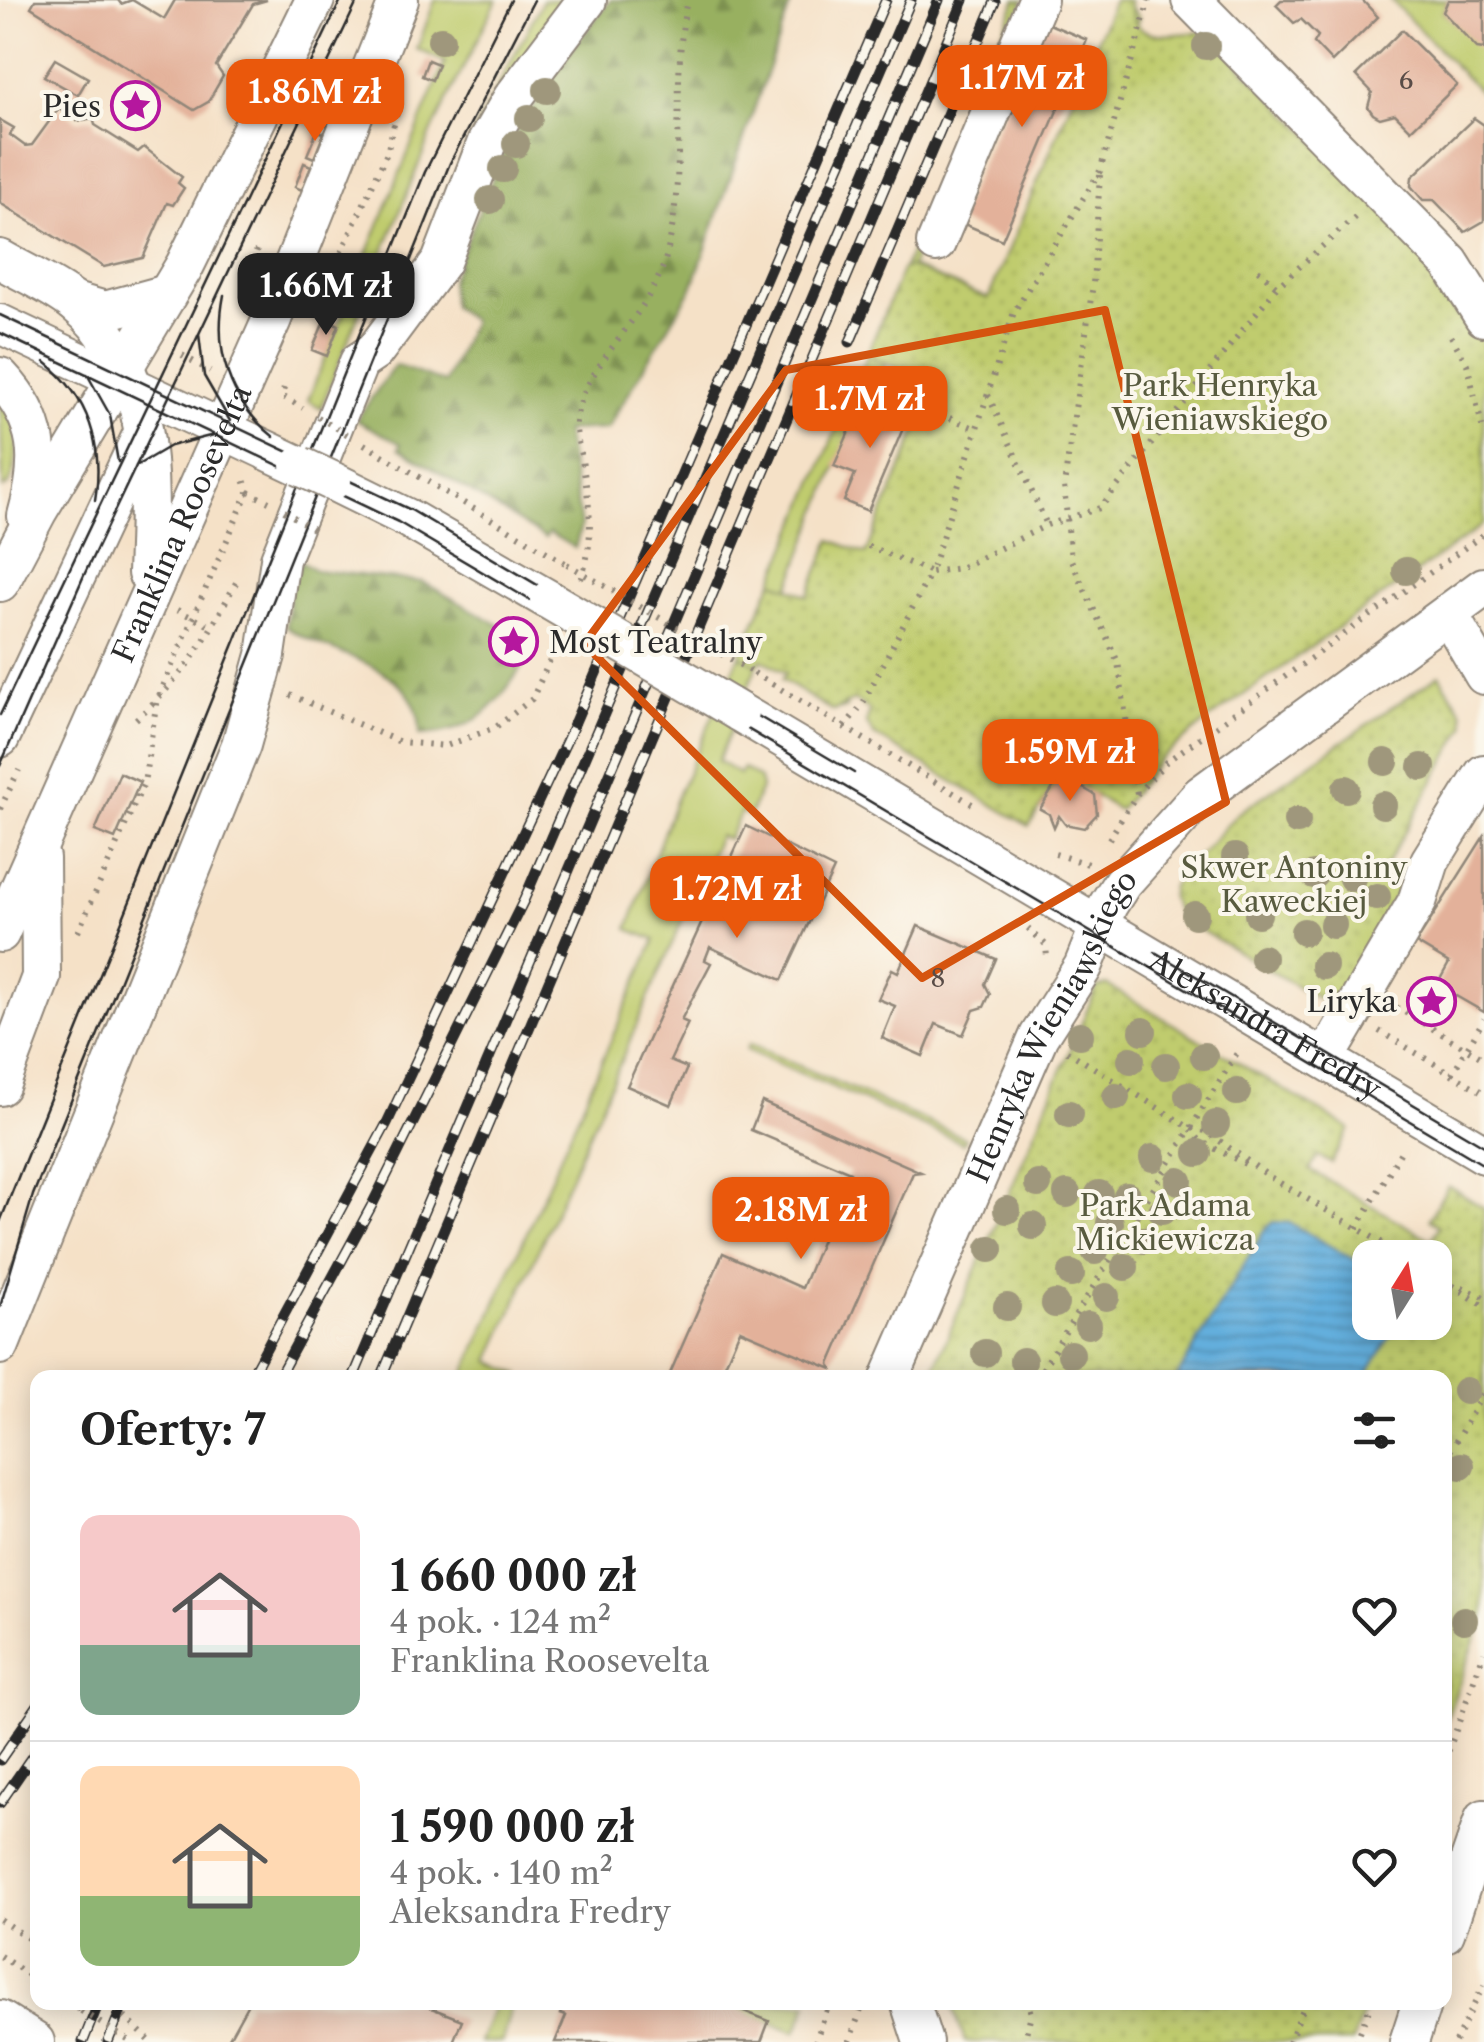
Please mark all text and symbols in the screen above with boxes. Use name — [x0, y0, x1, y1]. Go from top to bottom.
pin: 1.17M zł — [919, 45, 1125, 130]
text: 1.17M zł — [959, 58, 1085, 97]
pin: 1.86M zł — [212, 59, 418, 144]
house number: 6 — [1399, 65, 1413, 96]
text: 1.86M zł — [248, 72, 382, 111]
place icon: Pies — [110, 80, 162, 132]
place label: Pies — [42, 88, 101, 125]
pin: 1.66M zł — [223, 253, 429, 338]
text: 1.66M zł — [260, 266, 392, 305]
pin: 1.7M zł — [778, 366, 962, 451]
park label: Park Henryka Wieniawskiego — [1111, 367, 1328, 438]
street label: Franklina Roosevelta — [104, 379, 259, 668]
text: 1.7M zł — [814, 379, 926, 418]
place icon: Most Teatralny — [488, 616, 540, 668]
place label: Most Teatralny — [549, 624, 763, 661]
pin: 1.59M zł — [967, 719, 1173, 804]
text: 1.59M zł — [1004, 732, 1136, 771]
park label: Skwer Antoniny Kaweckiej — [1181, 849, 1408, 920]
pin: 1.72M zł — [634, 856, 840, 941]
street label: Henryka Wieniawskiego — [959, 861, 1144, 1188]
text: 1.72M zł — [672, 869, 802, 908]
street label: Aleksandra Fredry — [1142, 941, 1388, 1108]
house number: 8 — [931, 963, 945, 994]
place icon: Liryka — [1406, 975, 1458, 1027]
place label: Liryka — [1307, 983, 1397, 1020]
pin: 2.18M zł — [698, 1177, 904, 1262]
park label: Park Adama Mickiewicza — [1076, 1187, 1255, 1258]
text: 2.18M zł — [734, 1190, 868, 1229]
north arrow — [1352, 1240, 1452, 1340]
map controls — [1352, 1240, 1452, 1340]
icon: filters — [1347, 1403, 1402, 1458]
text: Oferty: 7 — [80, 1404, 266, 1456]
text: 1 660 000 zł — [390, 1550, 636, 1602]
icon: home — [160, 1555, 280, 1675]
icon: heart — [1347, 1588, 1402, 1643]
text: 4 pok. · 124 m² — [390, 1602, 611, 1641]
text: Franklina Roosevelta — [390, 1641, 709, 1680]
text: 1 590 000 zł — [390, 1801, 634, 1853]
icon: home — [160, 1806, 280, 1926]
icon: heart — [1347, 1839, 1402, 1894]
text: 4 pok. · 140 m² — [390, 1853, 613, 1892]
text: Aleksandra Fredry — [390, 1892, 671, 1931]

